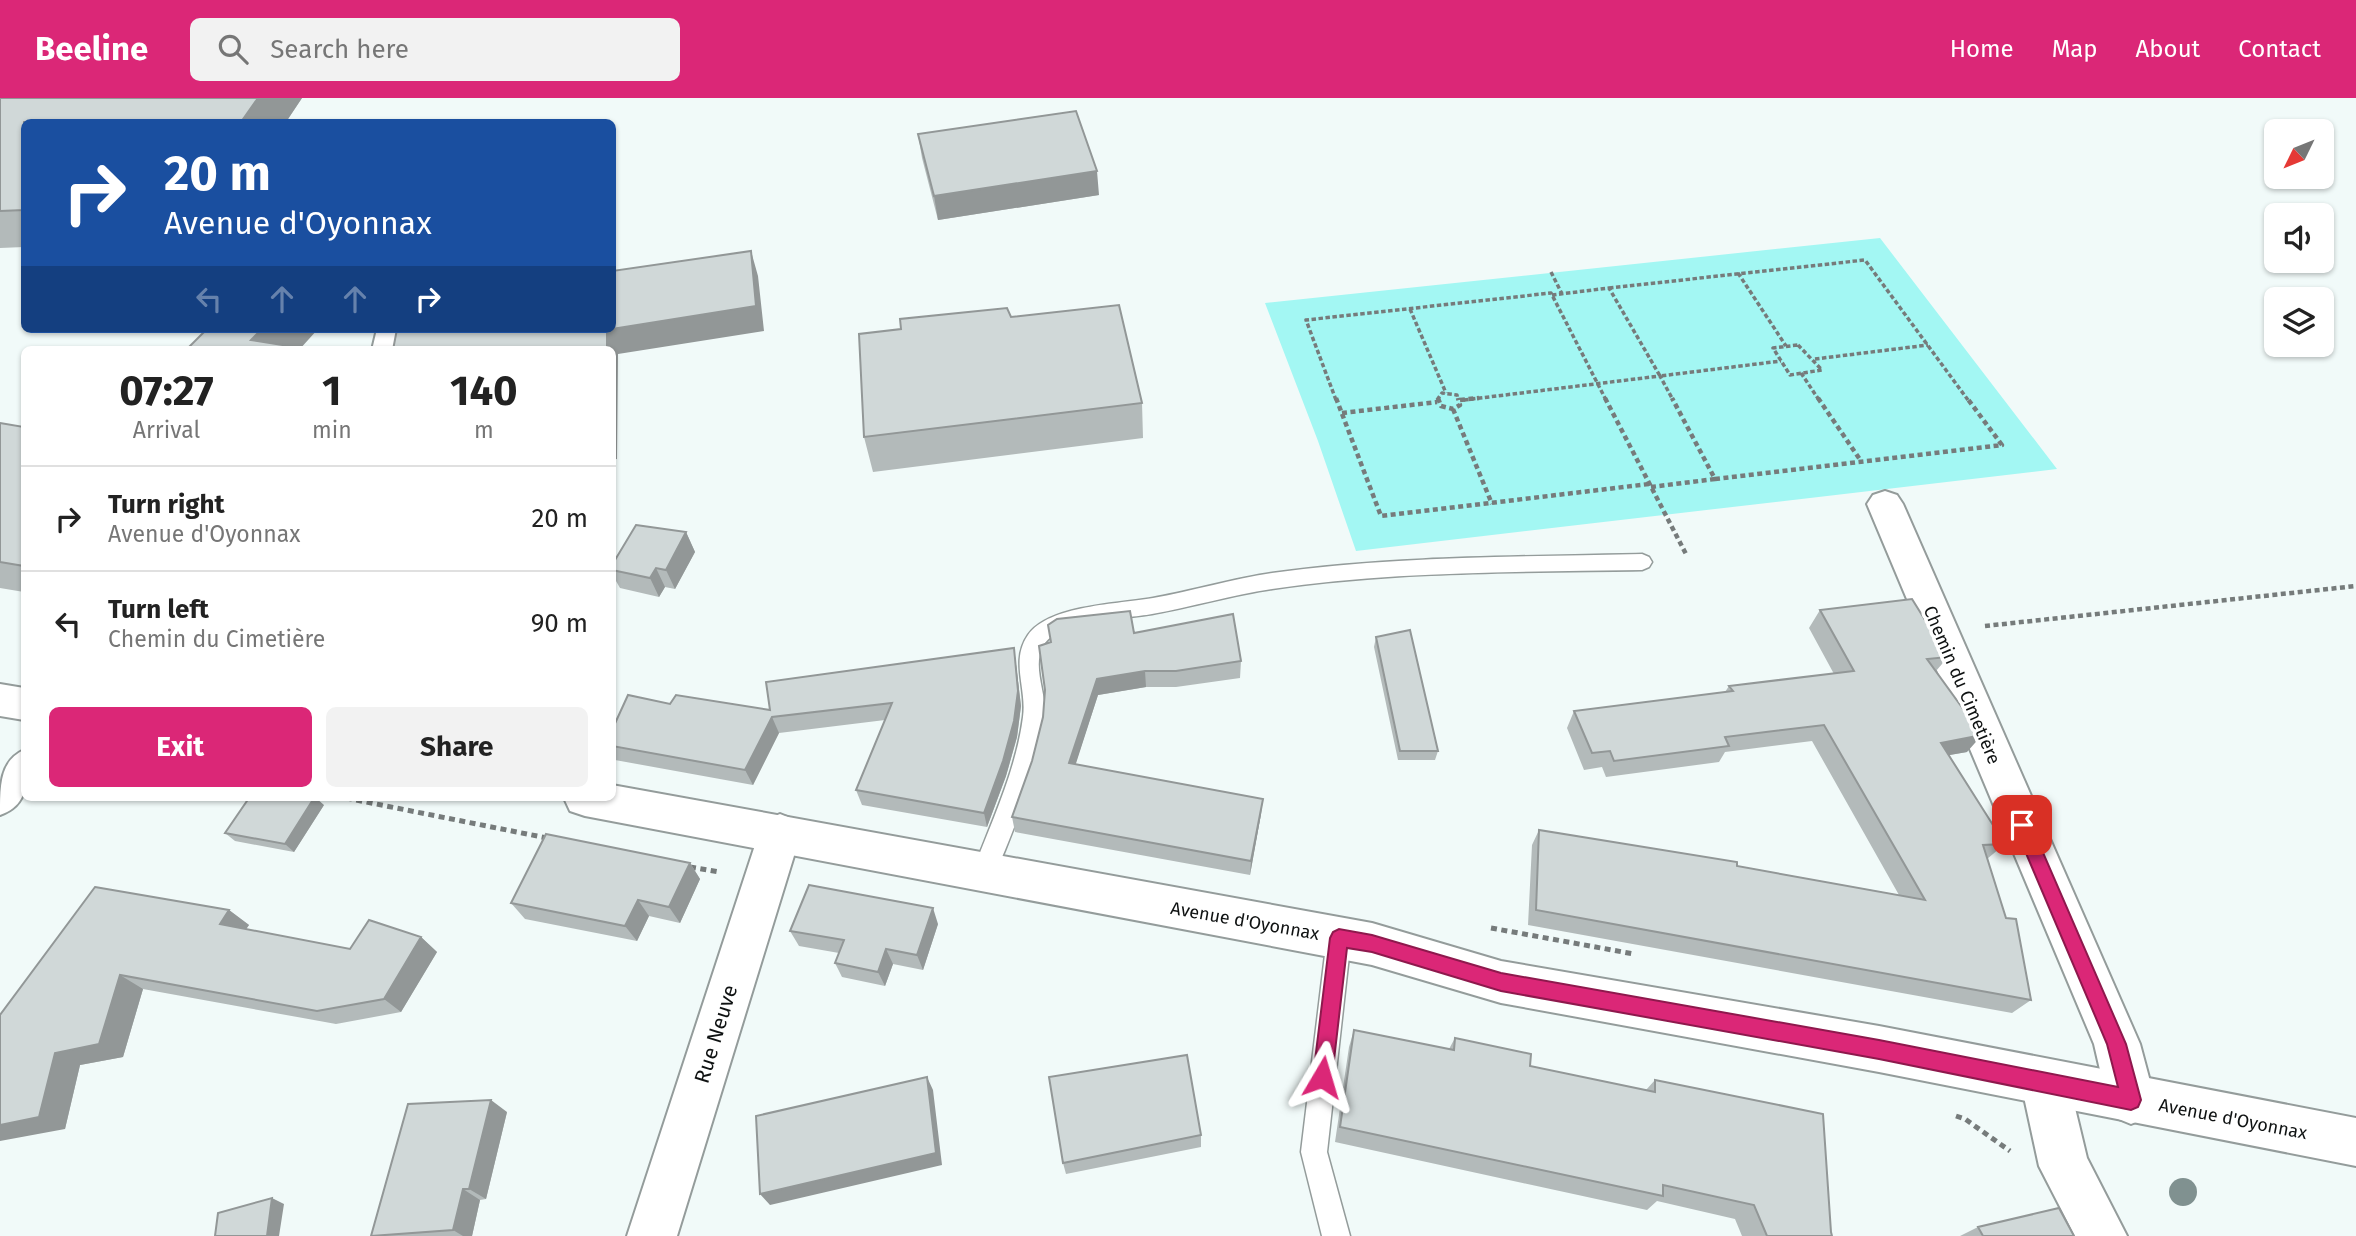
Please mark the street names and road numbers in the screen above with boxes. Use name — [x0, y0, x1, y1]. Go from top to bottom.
street label: Chemin du Cimetière — [1919, 602, 2005, 768]
street label: Avenue d'Oyonnax — [1169, 897, 1321, 945]
street label: Rue Neuve — [689, 982, 743, 1086]
street label: Avenue d'Oyonnax — [2157, 1094, 2309, 1144]

